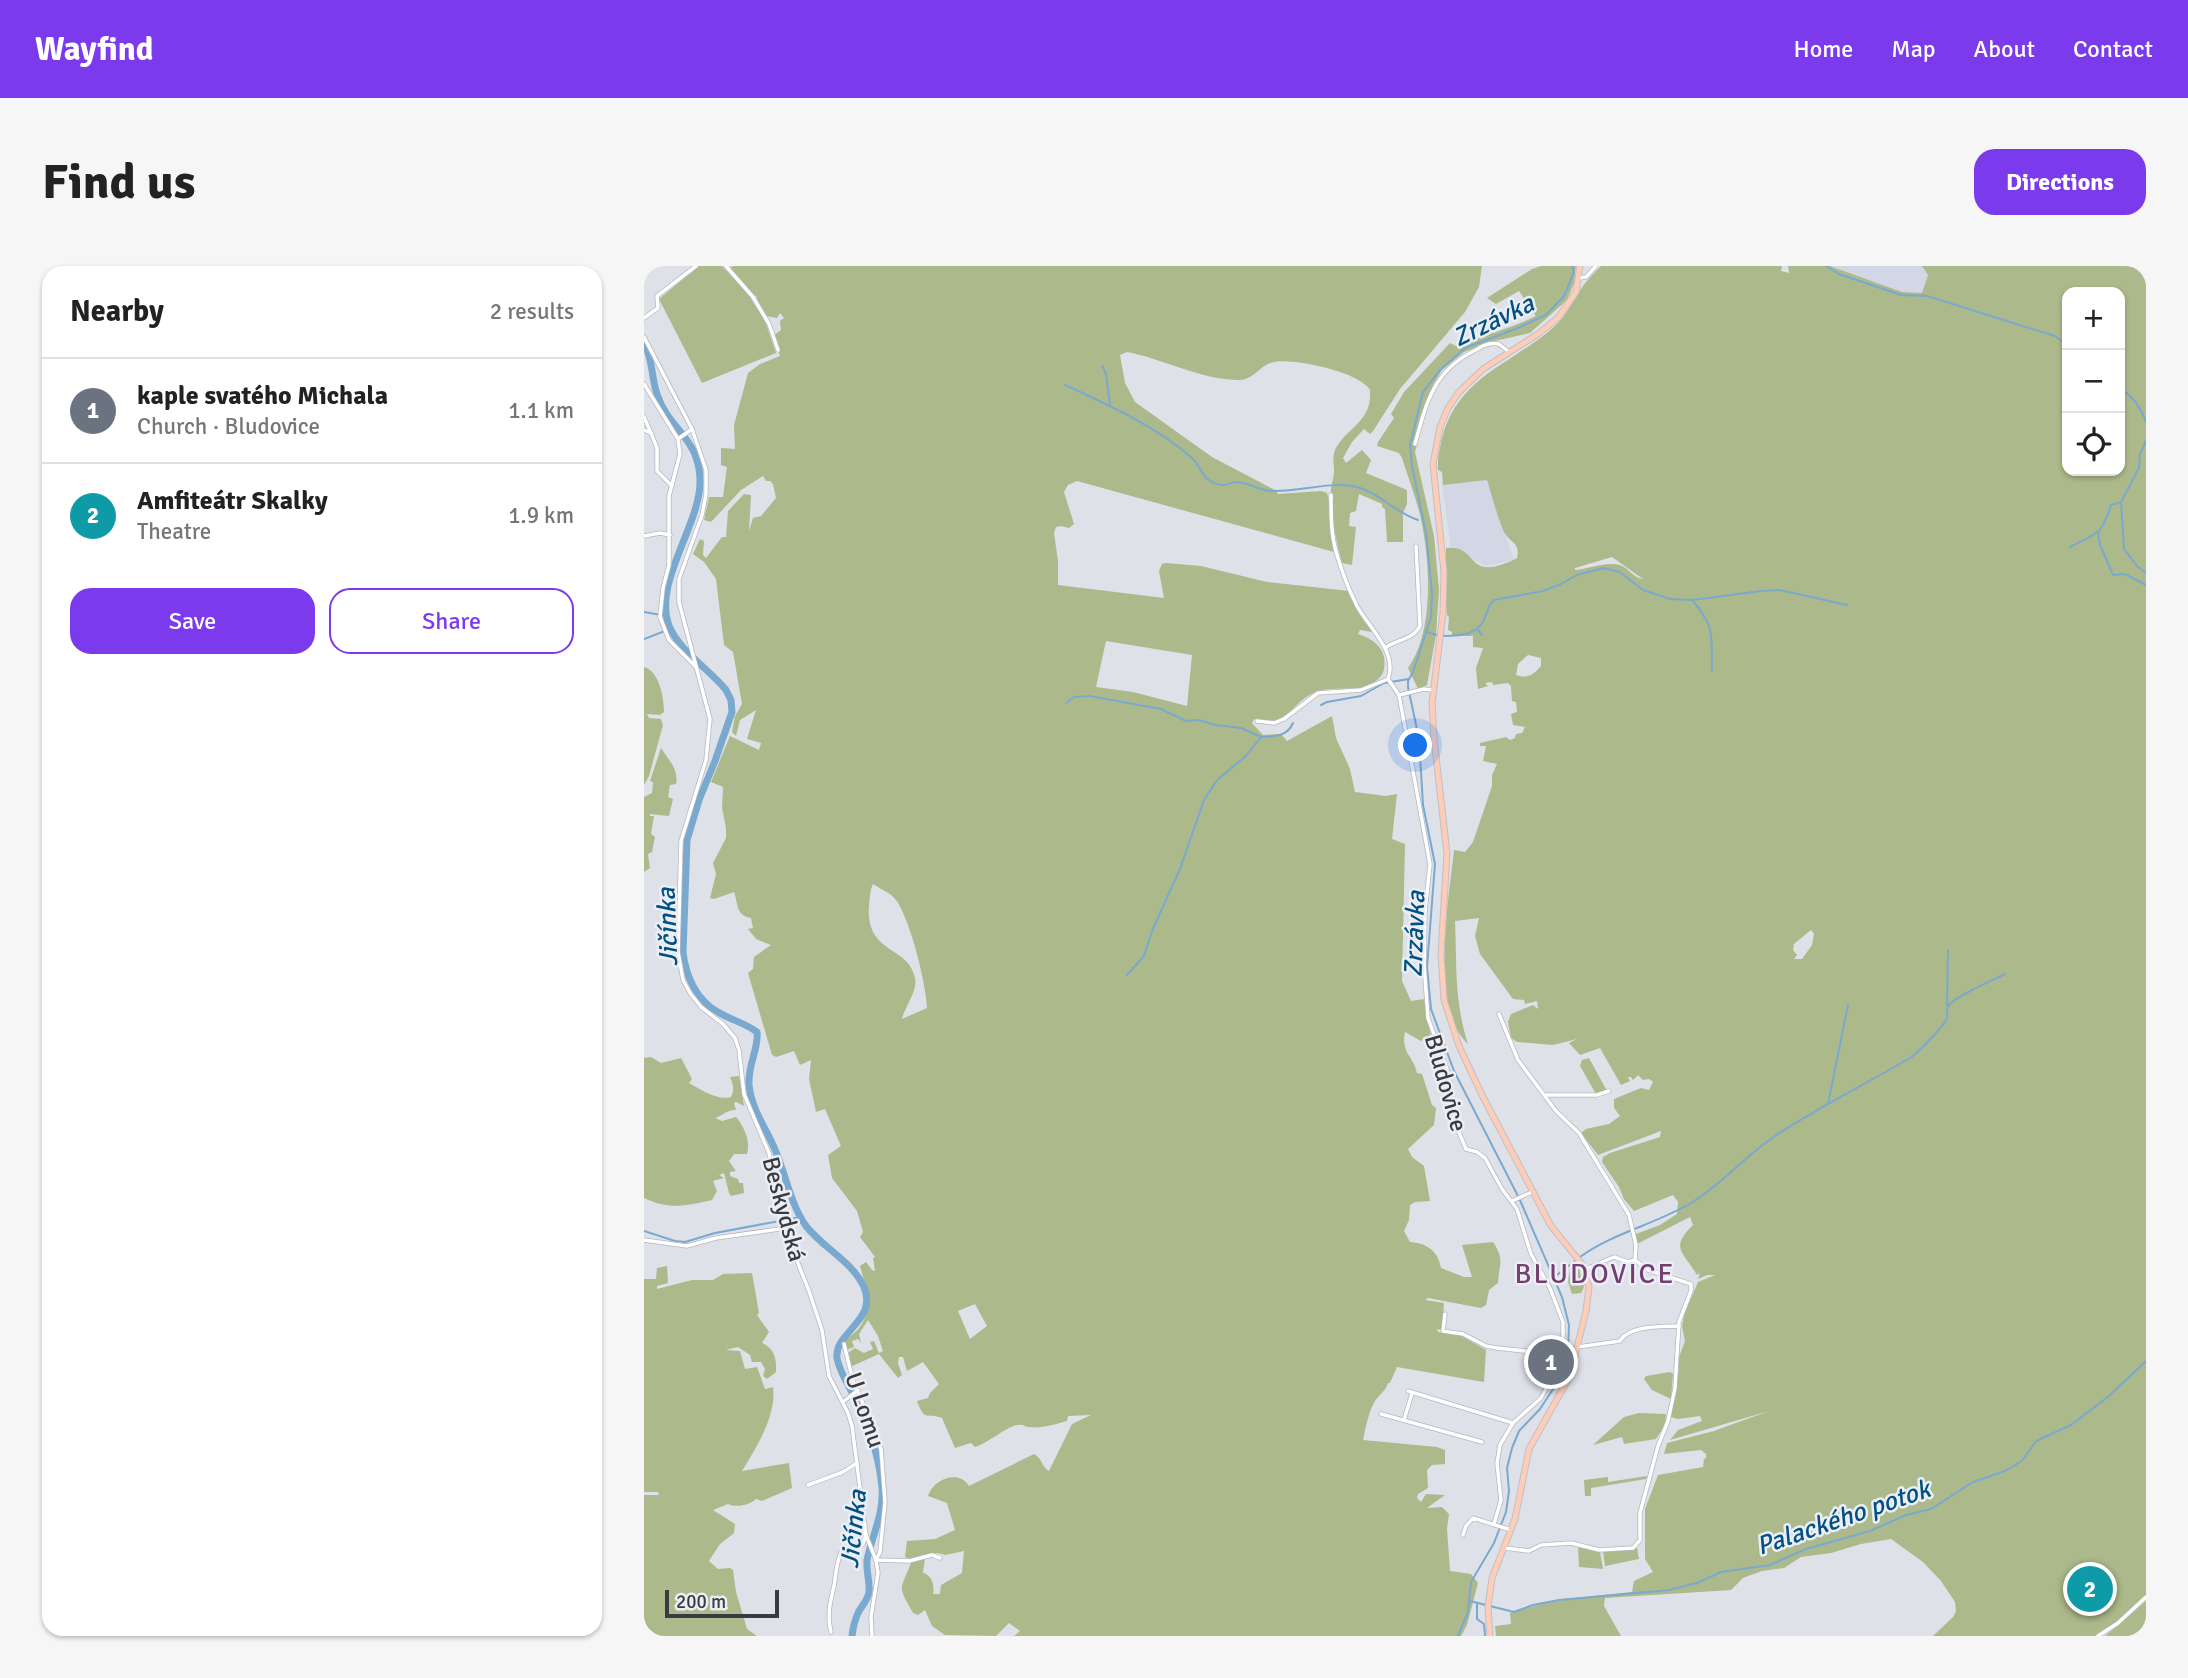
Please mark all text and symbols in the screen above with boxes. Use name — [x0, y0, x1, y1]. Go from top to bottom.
text: Wayfind — [35, 29, 154, 70]
text: Home — [1793, 34, 1853, 64]
text: Map — [1891, 34, 1936, 64]
text: About — [1974, 34, 2035, 64]
text: Contact — [2073, 34, 2153, 64]
button: Directions — [1974, 149, 2146, 215]
text: Find us — [42, 152, 195, 212]
water label: Zrzávka — [1448, 287, 1540, 354]
map controls — [2062, 287, 2125, 476]
button: + — [2062, 287, 2125, 350]
text: Nearby — [70, 293, 164, 330]
text: 2 results — [490, 297, 574, 326]
button: − — [2062, 350, 2125, 413]
text: kaple svatého Michala — [137, 380, 388, 412]
text: 1 — [87, 396, 99, 425]
text: 1.1 km — [508, 396, 574, 425]
text: Church · Bludovice — [137, 412, 320, 441]
button: locate — [2062, 413, 2125, 476]
text: Amfiteátr Skalky — [137, 485, 328, 517]
text: 2 — [87, 501, 99, 530]
text: 1.9 km — [508, 501, 574, 530]
text: Theatre — [137, 517, 211, 546]
button: Save — [70, 588, 315, 654]
button: Share — [329, 588, 574, 654]
your location — [1398, 728, 1432, 762]
water label: Jičínka — [651, 886, 685, 967]
water label: Zrzávka — [1398, 889, 1433, 978]
street label: Bludovice — [1418, 1031, 1474, 1135]
street label: Beskydská — [756, 1153, 812, 1265]
district label: BLUDOVICE — [1515, 1257, 1675, 1291]
pin: 1 — [1528, 1336, 1574, 1388]
street label: U Lomu — [838, 1368, 892, 1452]
water label: Palackého potok — [1752, 1473, 1936, 1563]
water label: Jičínka — [834, 1488, 874, 1570]
pin: 2 — [2067, 1563, 2113, 1615]
scale bar — [665, 1587, 779, 1619]
text: 200 m — [676, 1590, 726, 1614]

